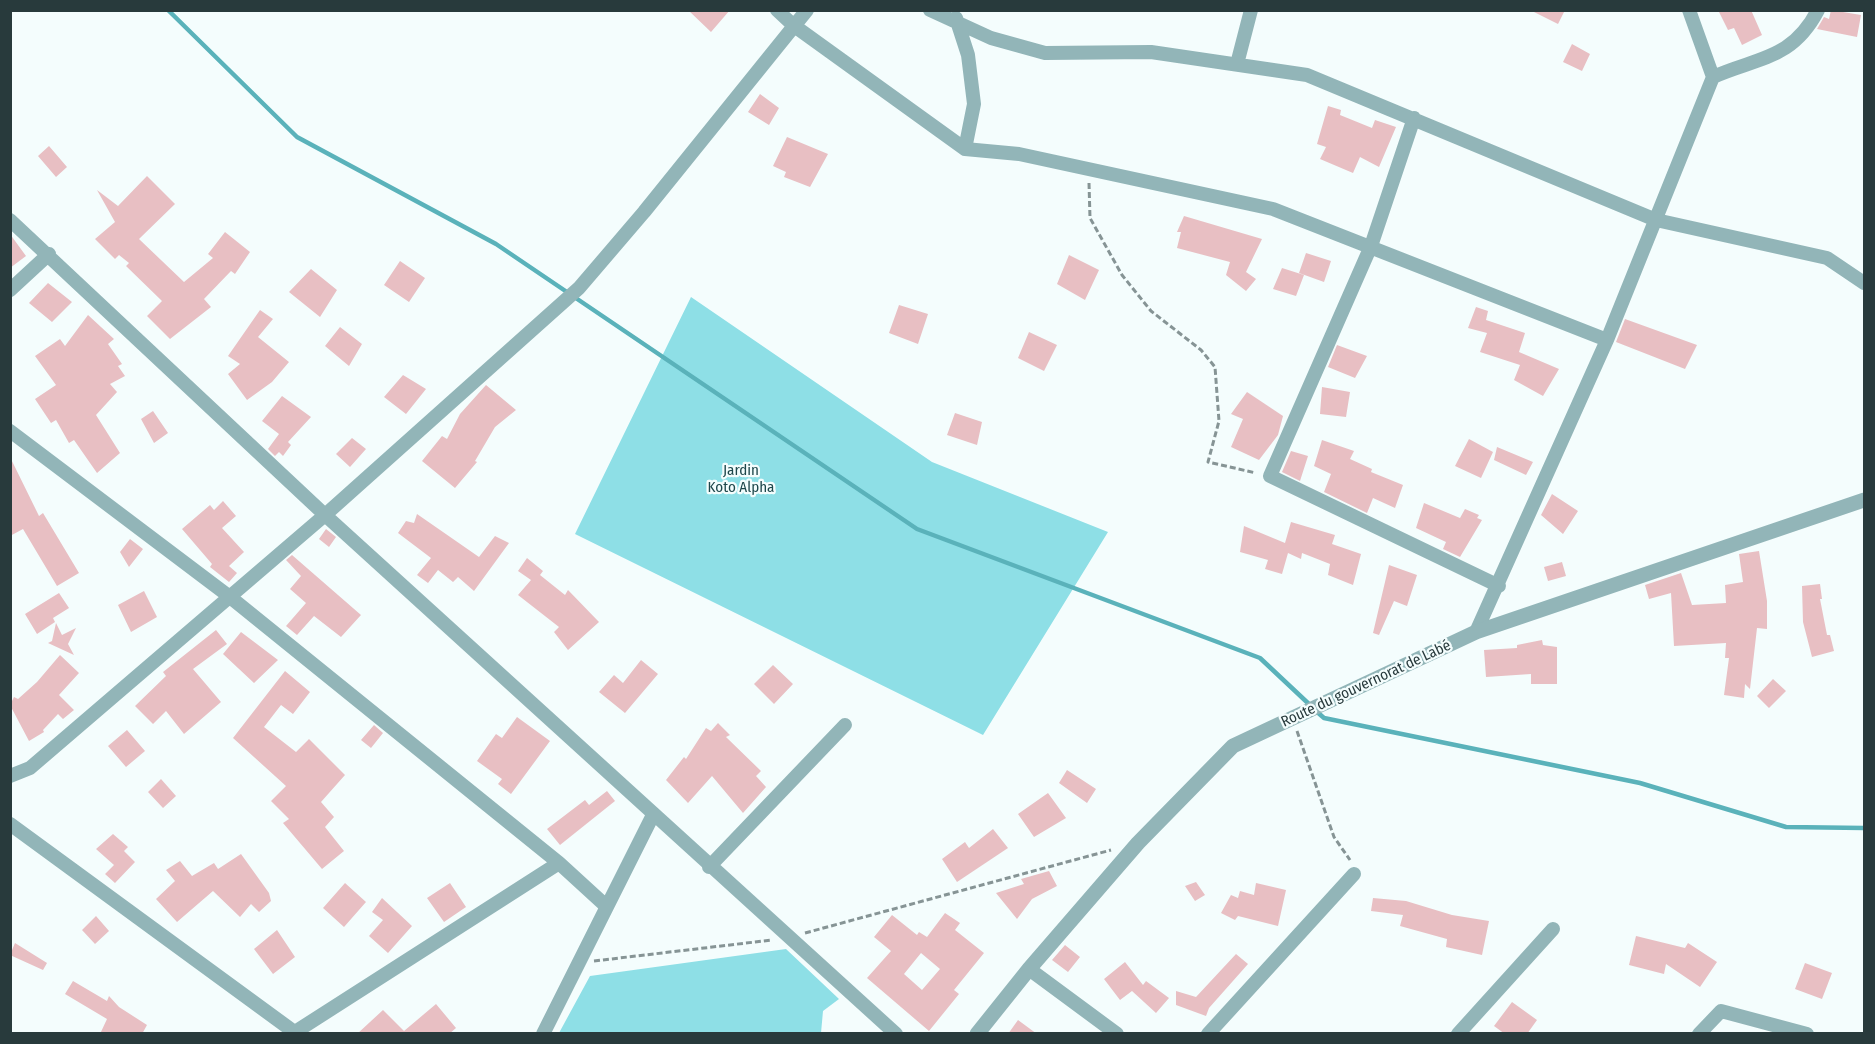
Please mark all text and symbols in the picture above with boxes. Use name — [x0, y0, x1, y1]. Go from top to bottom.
park label: Jardin Koto Alpha — [708, 462, 774, 497]
street label: Route du gouvernorat de Labé — [1278, 637, 1454, 731]

